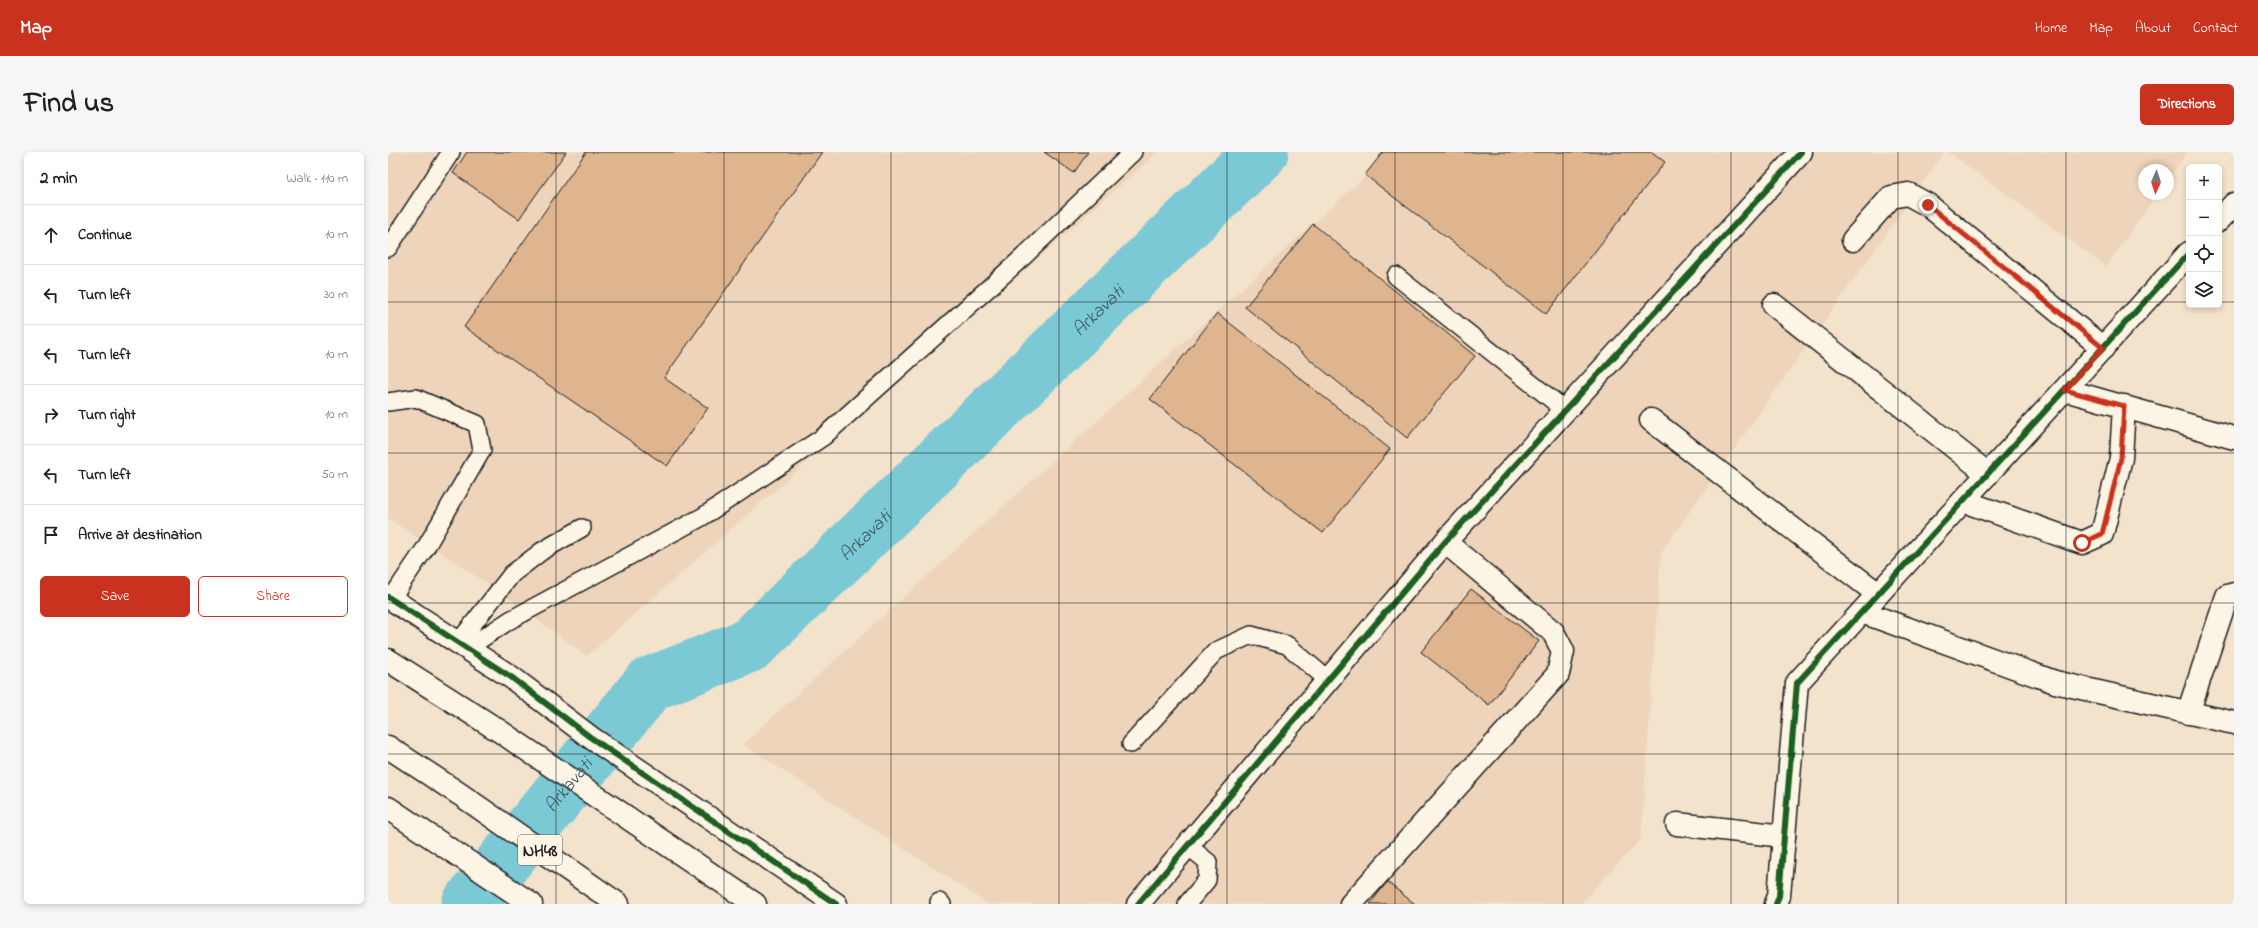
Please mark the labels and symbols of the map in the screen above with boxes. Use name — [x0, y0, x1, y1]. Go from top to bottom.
north arrow — [2138, 164, 2174, 200]
route end — [1919, 196, 1937, 214]
water label: Arkavati — [1067, 279, 1133, 343]
water label: Arkavati — [834, 504, 899, 568]
route start — [2073, 534, 2091, 552]
water label: Arkavati — [539, 752, 601, 819]
road number: NH48 — [518, 835, 562, 865]

